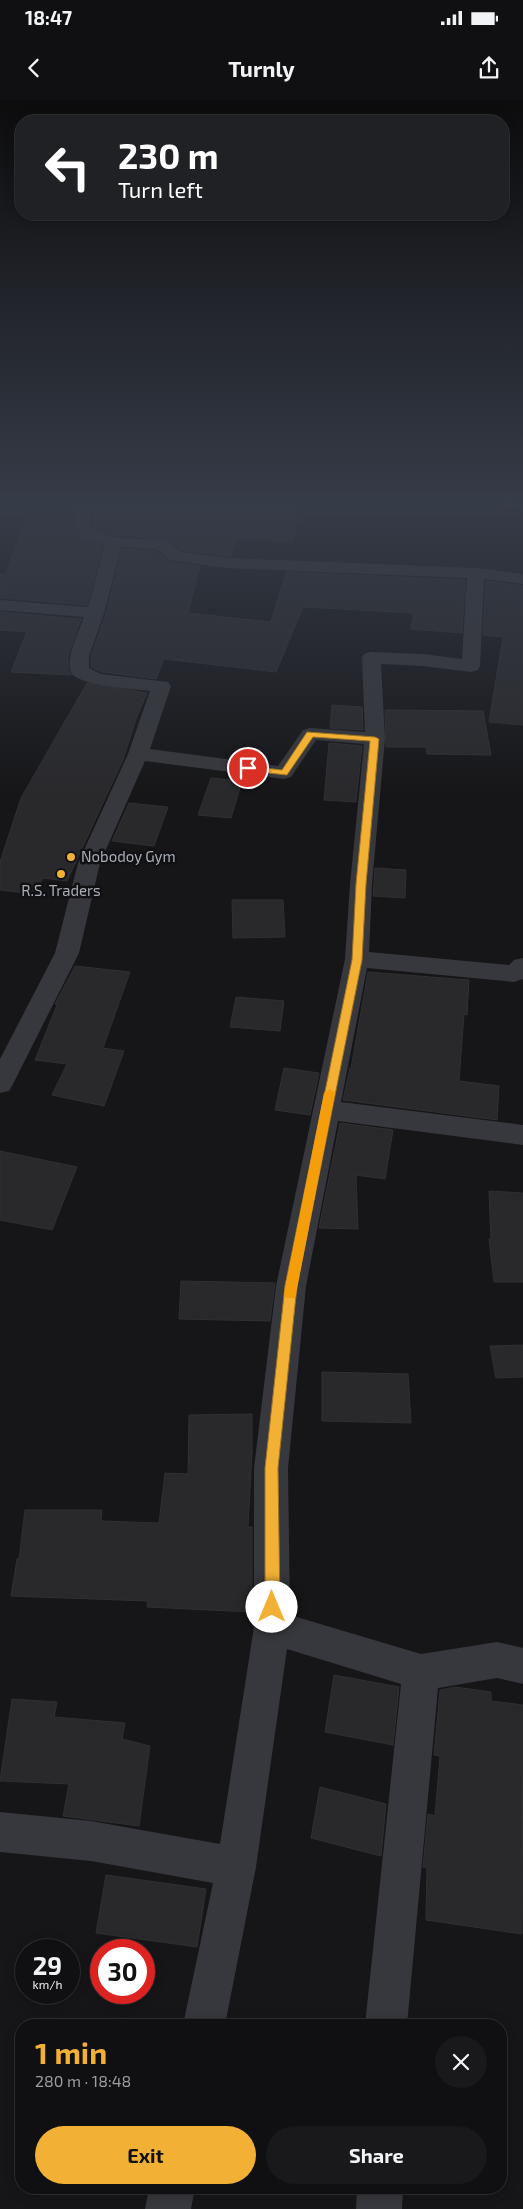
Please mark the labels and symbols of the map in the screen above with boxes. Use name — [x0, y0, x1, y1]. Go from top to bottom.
pin — [227, 747, 269, 789]
place label: Nobodoy Gym — [81, 847, 176, 865]
marker: Nobodoy Gym — [65, 851, 77, 863]
marker: R.S. Traders — [55, 868, 67, 880]
place label: R.S. Traders — [21, 881, 101, 899]
position arrow — [245, 1580, 297, 1632]
speed limit sign: 30 — [90, 1939, 155, 2004]

